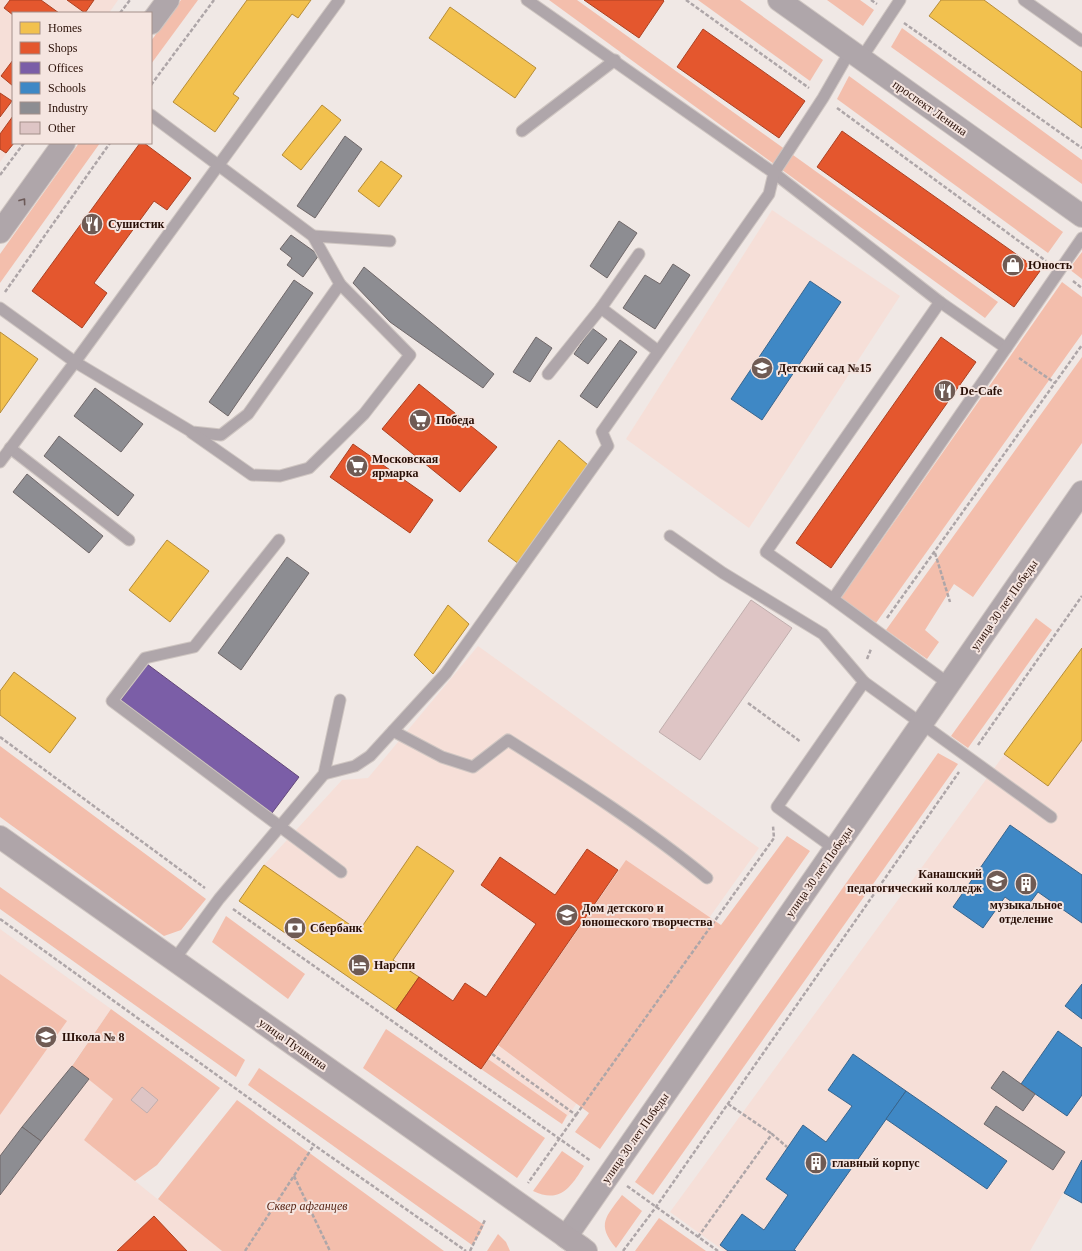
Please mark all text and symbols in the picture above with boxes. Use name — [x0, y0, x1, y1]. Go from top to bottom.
legend — [12, 12, 152, 144]
text: Homes — [48, 21, 82, 35]
text: Shops — [48, 41, 78, 55]
text: Offices — [48, 61, 83, 75]
street label: проспект Ленина — [890, 77, 970, 139]
text: Schools — [48, 81, 86, 95]
text: Industry — [48, 101, 88, 115]
text: Other — [48, 121, 75, 135]
one-way arrow — [18, 198, 25, 205]
restaurant icon: Сушистик — [79, 211, 105, 237]
place label: Сушистик — [108, 217, 165, 231]
shop icon: Юность — [1000, 252, 1026, 278]
place label: Юность — [1028, 258, 1073, 272]
school or university icon: Детский сад №15 — [749, 355, 775, 381]
place label: Детский сад №15 — [778, 361, 871, 375]
restaurant icon: De-Cafe — [932, 378, 958, 404]
place label: De-Cafe — [960, 384, 1003, 398]
supermarket icon: Победа — [407, 407, 433, 433]
place label: Победа — [436, 413, 474, 427]
place label: Московская ярмарка — [372, 452, 439, 480]
supermarket icon: Московская ярмарка — [344, 453, 370, 479]
street label: улица 30 лет Победы — [968, 557, 1040, 653]
street label: улица 30 лет Победы — [783, 824, 855, 920]
place label: Канашский педагогический колледж — [847, 867, 982, 895]
school or university icon: Канашский педагогический колледж — [984, 868, 1010, 894]
building icon: музыкальное отделение — [1013, 871, 1039, 897]
place label: музыкальное отделение — [990, 898, 1063, 926]
place label: Дом детского и юношеского творчества — [582, 901, 713, 929]
school or university icon: Дом детского и юношеского творчества — [554, 902, 580, 928]
bank icon: Сбербанк — [282, 915, 308, 941]
place label: Сбербанк — [310, 921, 363, 935]
hotel icon: Нарспи — [346, 952, 372, 978]
place label: Нарспи — [374, 958, 415, 972]
street label: улица Пушкина — [256, 1015, 331, 1073]
school or university icon: Школа № 8 — [33, 1024, 59, 1050]
place label: Школа № 8 — [62, 1030, 125, 1044]
street label: улица 30 лет Победы — [599, 1090, 671, 1186]
building icon: главный корпус — [803, 1150, 829, 1176]
place label: главный корпус — [832, 1156, 920, 1170]
park label: Сквер афганцев — [266, 1199, 348, 1213]

